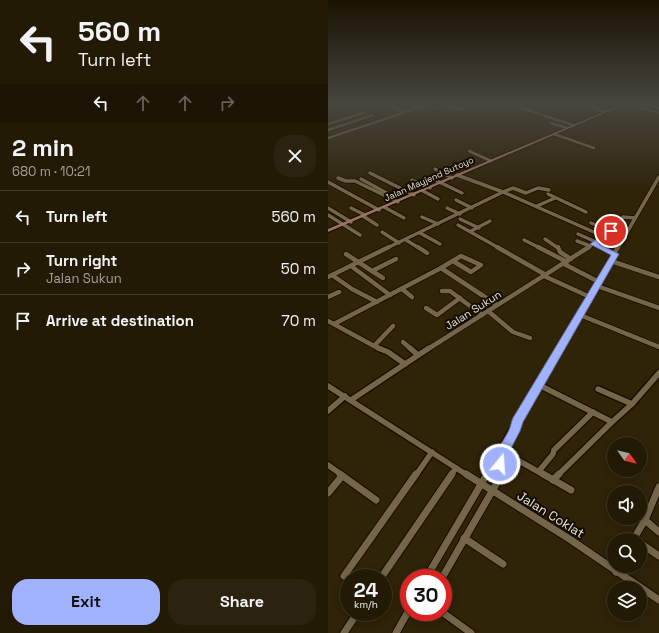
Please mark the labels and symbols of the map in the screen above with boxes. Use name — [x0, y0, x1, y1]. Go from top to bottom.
street label: Jalan Mayjend Sutoyo — [382, 154, 476, 204]
pin — [594, 214, 628, 248]
street label: Jalan Sukun — [442, 287, 504, 333]
north arrow — [607, 437, 647, 477]
position arrow — [479, 443, 521, 485]
street label: Jalan Coklat — [514, 487, 588, 542]
speed limit sign: 30 — [400, 569, 452, 621]

